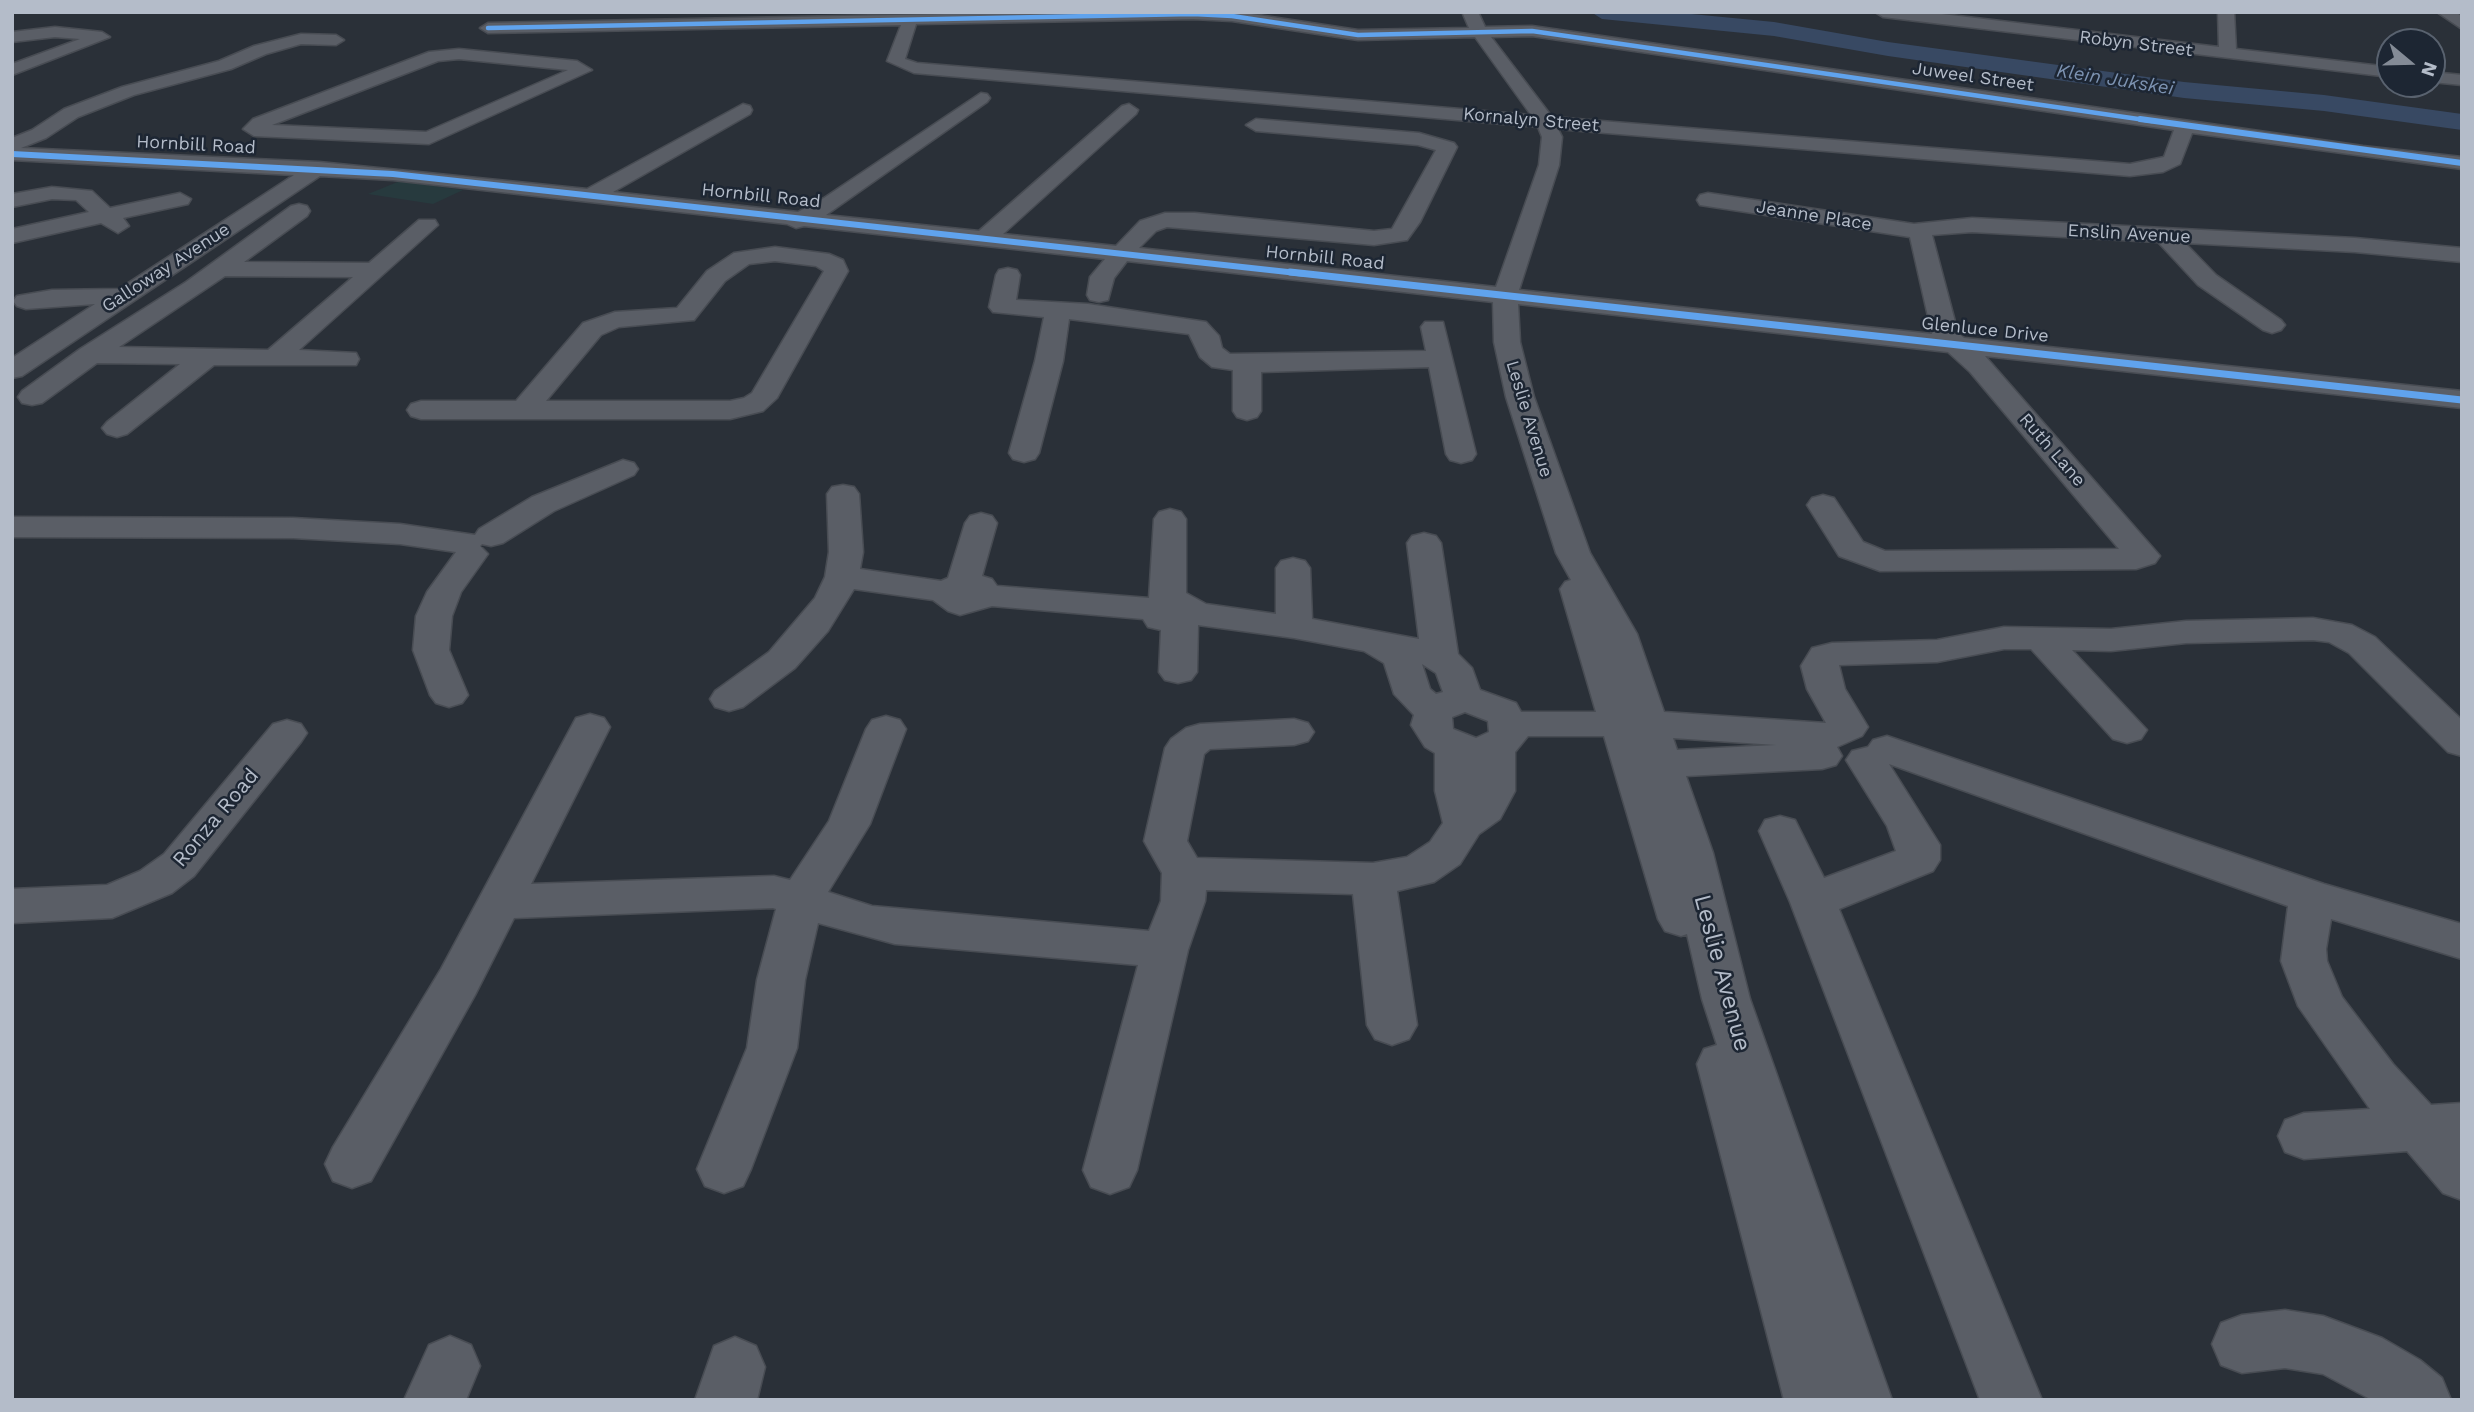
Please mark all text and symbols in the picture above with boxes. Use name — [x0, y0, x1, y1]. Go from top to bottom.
street label: Robyn Street — [2078, 26, 2194, 62]
north arrow — [2376, 28, 2446, 98]
street label: Juweel Street — [1911, 58, 2035, 96]
water label: Klein Jukskei — [2055, 59, 2175, 101]
text: N — [2416, 59, 2443, 80]
street label: Kornalyn Street — [1462, 103, 1600, 137]
street label: Hornbill Road — [136, 131, 256, 159]
street label: Hornbill Road — [700, 179, 822, 213]
street label: Jeanne Place — [1755, 196, 1873, 236]
street label: Galloway Avenue — [98, 219, 234, 317]
street label: Enslin Avenue — [2067, 220, 2191, 248]
street label: Hornbill Road — [1264, 241, 1386, 275]
street label: Glenluce Drive — [1920, 313, 2050, 347]
street label: Leslie Avenue — [1501, 358, 1557, 480]
street label: Ruth Lane — [2014, 409, 2090, 491]
street label: Ronza Road — [168, 764, 264, 872]
street label: Leslie Avenue — [1687, 891, 1757, 1055]

